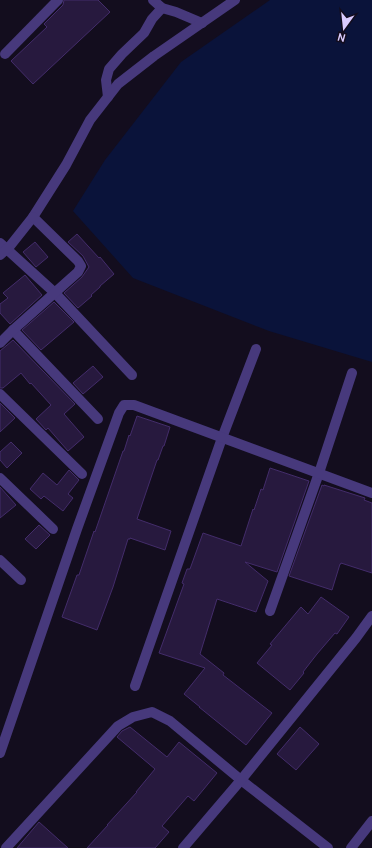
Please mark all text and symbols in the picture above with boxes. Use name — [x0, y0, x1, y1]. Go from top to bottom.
north arrow — [324, 8, 364, 48]
text: N — [336, 30, 347, 45]

